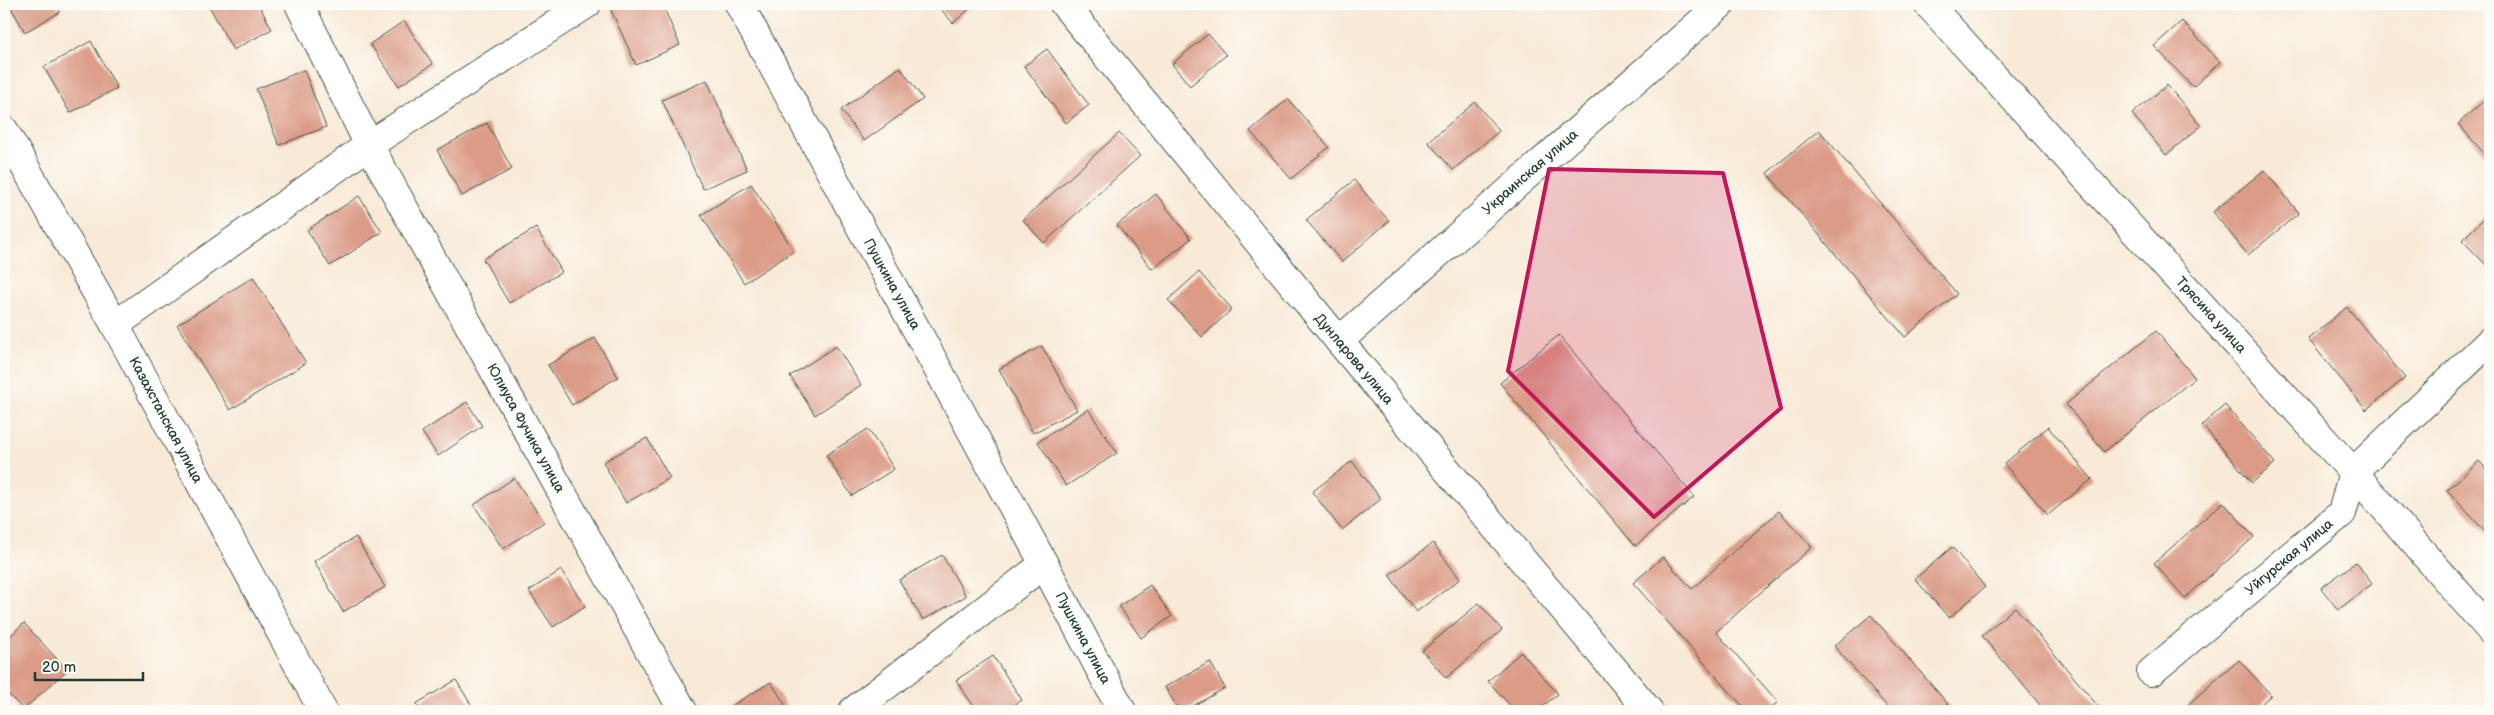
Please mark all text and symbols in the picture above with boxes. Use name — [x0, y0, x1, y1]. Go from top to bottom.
street label: Украинская улица — [1479, 125, 1582, 218]
street label: Пушкина улица — [860, 235, 924, 333]
street label: Трясина улица — [2172, 273, 2250, 357]
street label: Дунларова улица — [1311, 310, 1398, 409]
street label: Казахстанская улица — [126, 354, 207, 487]
street label: Юлиуса Фучика улица — [483, 360, 569, 496]
street label: Уйгурская улица — [2242, 515, 2337, 599]
street label: Пушкина улица — [1052, 589, 1115, 688]
scale bar — [35, 650, 142, 682]
text: 20 m — [42, 658, 76, 677]

